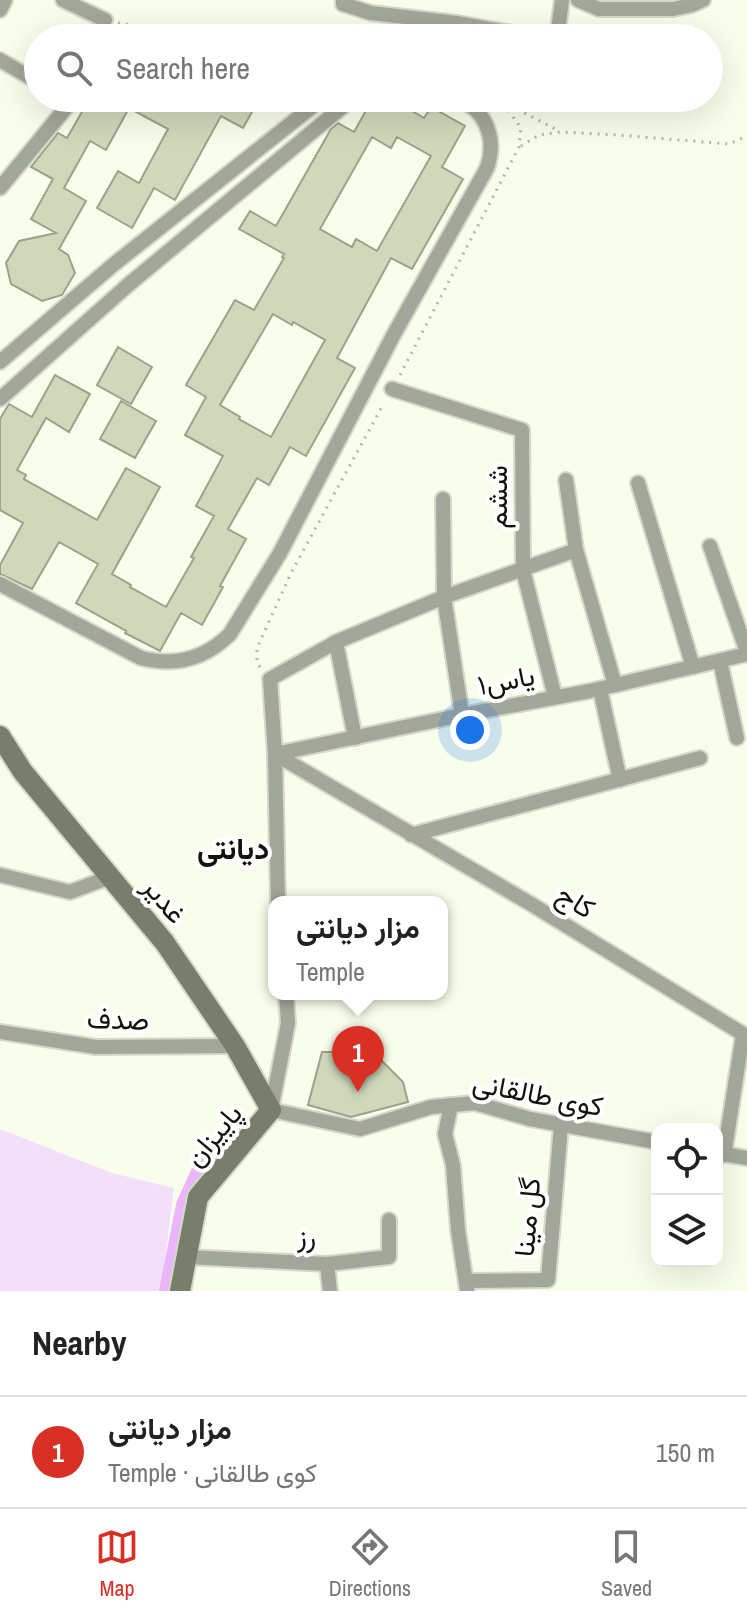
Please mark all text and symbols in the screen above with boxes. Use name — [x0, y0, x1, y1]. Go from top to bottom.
search box — [24, 24, 723, 112]
icon: search — [52, 46, 96, 90]
text: Search here — [116, 48, 250, 88]
street label: ششم — [478, 465, 516, 529]
street label: یاس۱ — [474, 656, 538, 704]
your location — [450, 710, 490, 750]
district label: دیانتی — [197, 828, 269, 868]
street label: غدیر — [134, 868, 196, 931]
street label: کاج — [550, 875, 602, 927]
popup — [268, 896, 448, 1000]
text: مزار دیانتی — [296, 907, 420, 947]
text: Temple — [296, 954, 365, 989]
street label: صدف — [86, 999, 150, 1039]
pin: 1 — [332, 1026, 384, 1092]
street label: کوی طالقانی — [470, 1063, 606, 1125]
street label: پاییزان — [176, 1096, 250, 1174]
map controls — [651, 1123, 723, 1267]
button: locate — [651, 1123, 723, 1195]
street label: گل مینا — [505, 1176, 549, 1258]
button: layers — [651, 1195, 723, 1267]
street label: رز — [296, 1217, 317, 1255]
text: Nearby — [32, 1320, 127, 1366]
text: مزار دیانتی — [108, 1408, 232, 1448]
text: 1 — [52, 1435, 64, 1470]
text: 150 m — [656, 1435, 715, 1470]
text: Temple · کوی طالقانی — [108, 1455, 317, 1490]
tab: Map — [95, 1525, 139, 1603]
tab: Directions — [329, 1525, 411, 1603]
tab: Saved — [601, 1525, 652, 1603]

